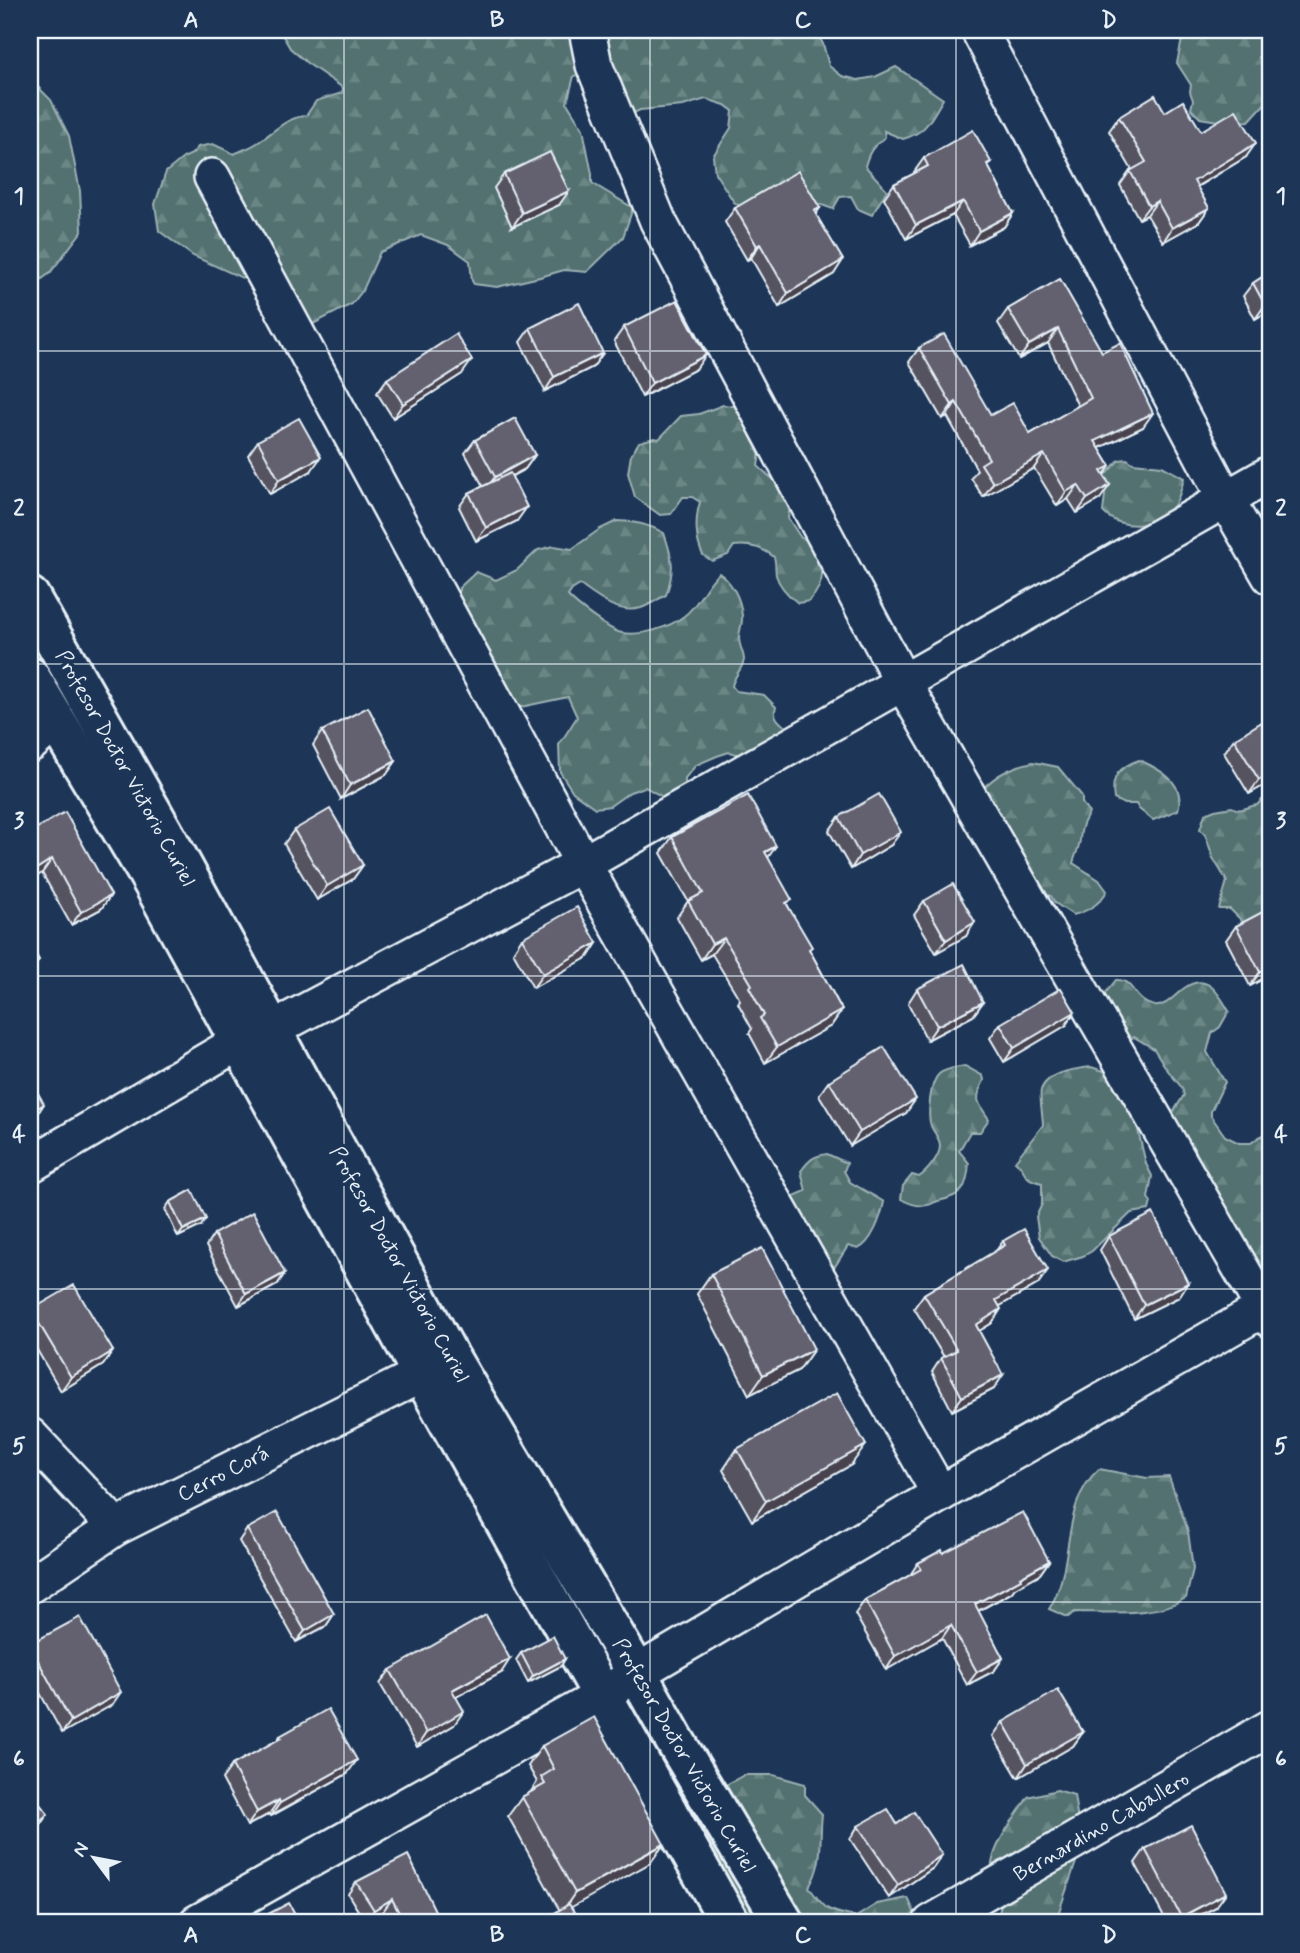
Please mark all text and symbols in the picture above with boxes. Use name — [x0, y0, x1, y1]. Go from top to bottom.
text: A — [183, 6, 199, 36]
text: B — [490, 6, 505, 36]
text: C — [795, 6, 812, 36]
text: D — [1101, 6, 1117, 36]
text: 1 — [14, 182, 24, 212]
text: 1 — [1276, 182, 1286, 212]
text: 2 — [13, 494, 25, 524]
text: 2 — [1275, 494, 1287, 524]
street label: Profesor Doctor Victorio Curiel — [48, 645, 202, 892]
text: 3 — [14, 807, 25, 837]
text: 3 — [1276, 807, 1287, 837]
text: 4 — [12, 1120, 26, 1150]
text: 4 — [1274, 1120, 1288, 1150]
street label: Profesor Doctor Victorio Curiel — [322, 1141, 476, 1388]
text: 5 — [12, 1432, 26, 1462]
text: 5 — [1274, 1432, 1288, 1462]
street label: Cerro Corá — [173, 1439, 274, 1509]
street label: Profesor Doctor Victorio Curiel — [606, 1633, 763, 1878]
text: 6 — [13, 1745, 25, 1775]
text: 6 — [1275, 1745, 1287, 1775]
street label: Bernardino Caballero — [1008, 1765, 1195, 1889]
north arrow — [60, 1824, 130, 1894]
text: N — [67, 1838, 95, 1862]
text: A — [183, 1921, 199, 1951]
text: B — [490, 1921, 505, 1951]
text: C — [795, 1921, 812, 1951]
text: D — [1101, 1921, 1117, 1951]

